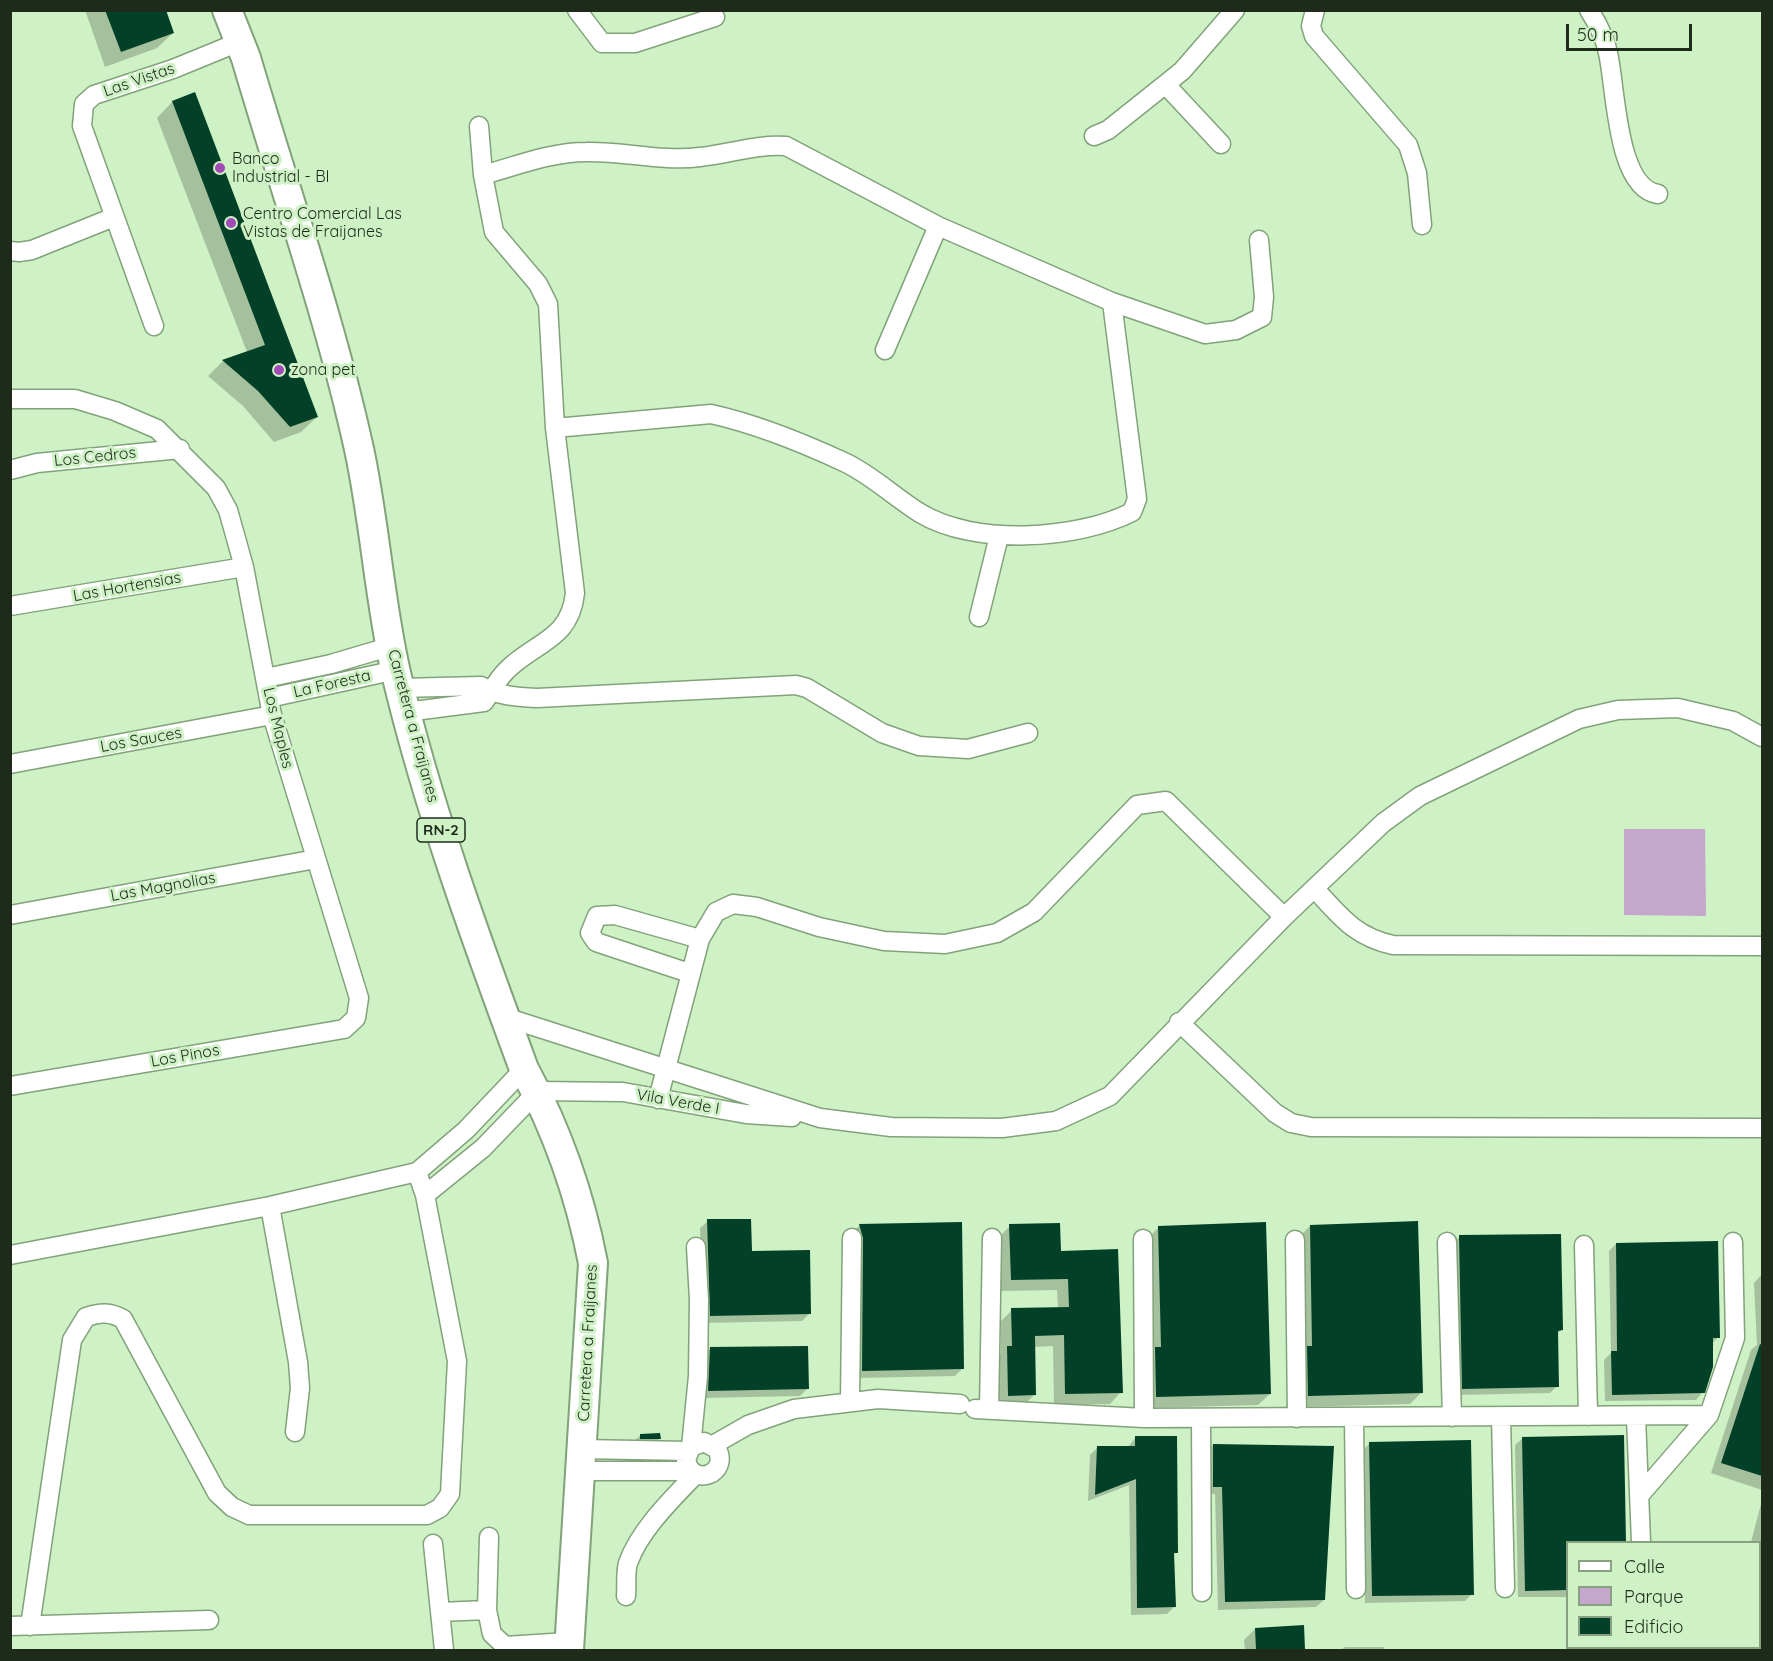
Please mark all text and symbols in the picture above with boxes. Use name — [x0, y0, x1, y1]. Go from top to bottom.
scale bar — [1569, 12, 1695, 50]
text: 50 m — [1577, 23, 1619, 46]
street label: Las Vistas — [101, 59, 177, 101]
place label: Banco Industrial - BI — [232, 149, 330, 187]
marker: Banco Industrial - BI — [213, 161, 227, 175]
place label: Centro Comercial Las Vistas de Fraijanes — [243, 204, 402, 242]
marker: Centro Comercial Las Vistas de Fraijanes — [224, 216, 238, 230]
place label: zona pet — [291, 360, 356, 380]
marker: zona pet — [272, 363, 286, 377]
street label: Los Cedros — [53, 443, 137, 471]
street label: Las Hortensias — [72, 568, 182, 606]
street label: Carretera a Fraijanes — [383, 647, 443, 805]
street label: La Foresta — [292, 666, 372, 702]
street label: Los Maples — [259, 686, 297, 770]
street label: Los Sauces — [99, 723, 183, 757]
road number: RN-2 — [417, 818, 465, 842]
street label: Las Magnolias — [109, 868, 217, 906]
street label: Los Pinos — [149, 1041, 221, 1071]
street label: Vila Verde I — [635, 1085, 721, 1119]
street label: Carretera a Fraijanes — [574, 1264, 602, 1422]
legend — [1566, 1541, 1761, 1649]
text: Calle — [1624, 1555, 1665, 1578]
text: Parque — [1624, 1585, 1683, 1608]
text: Edificio — [1624, 1615, 1683, 1638]

